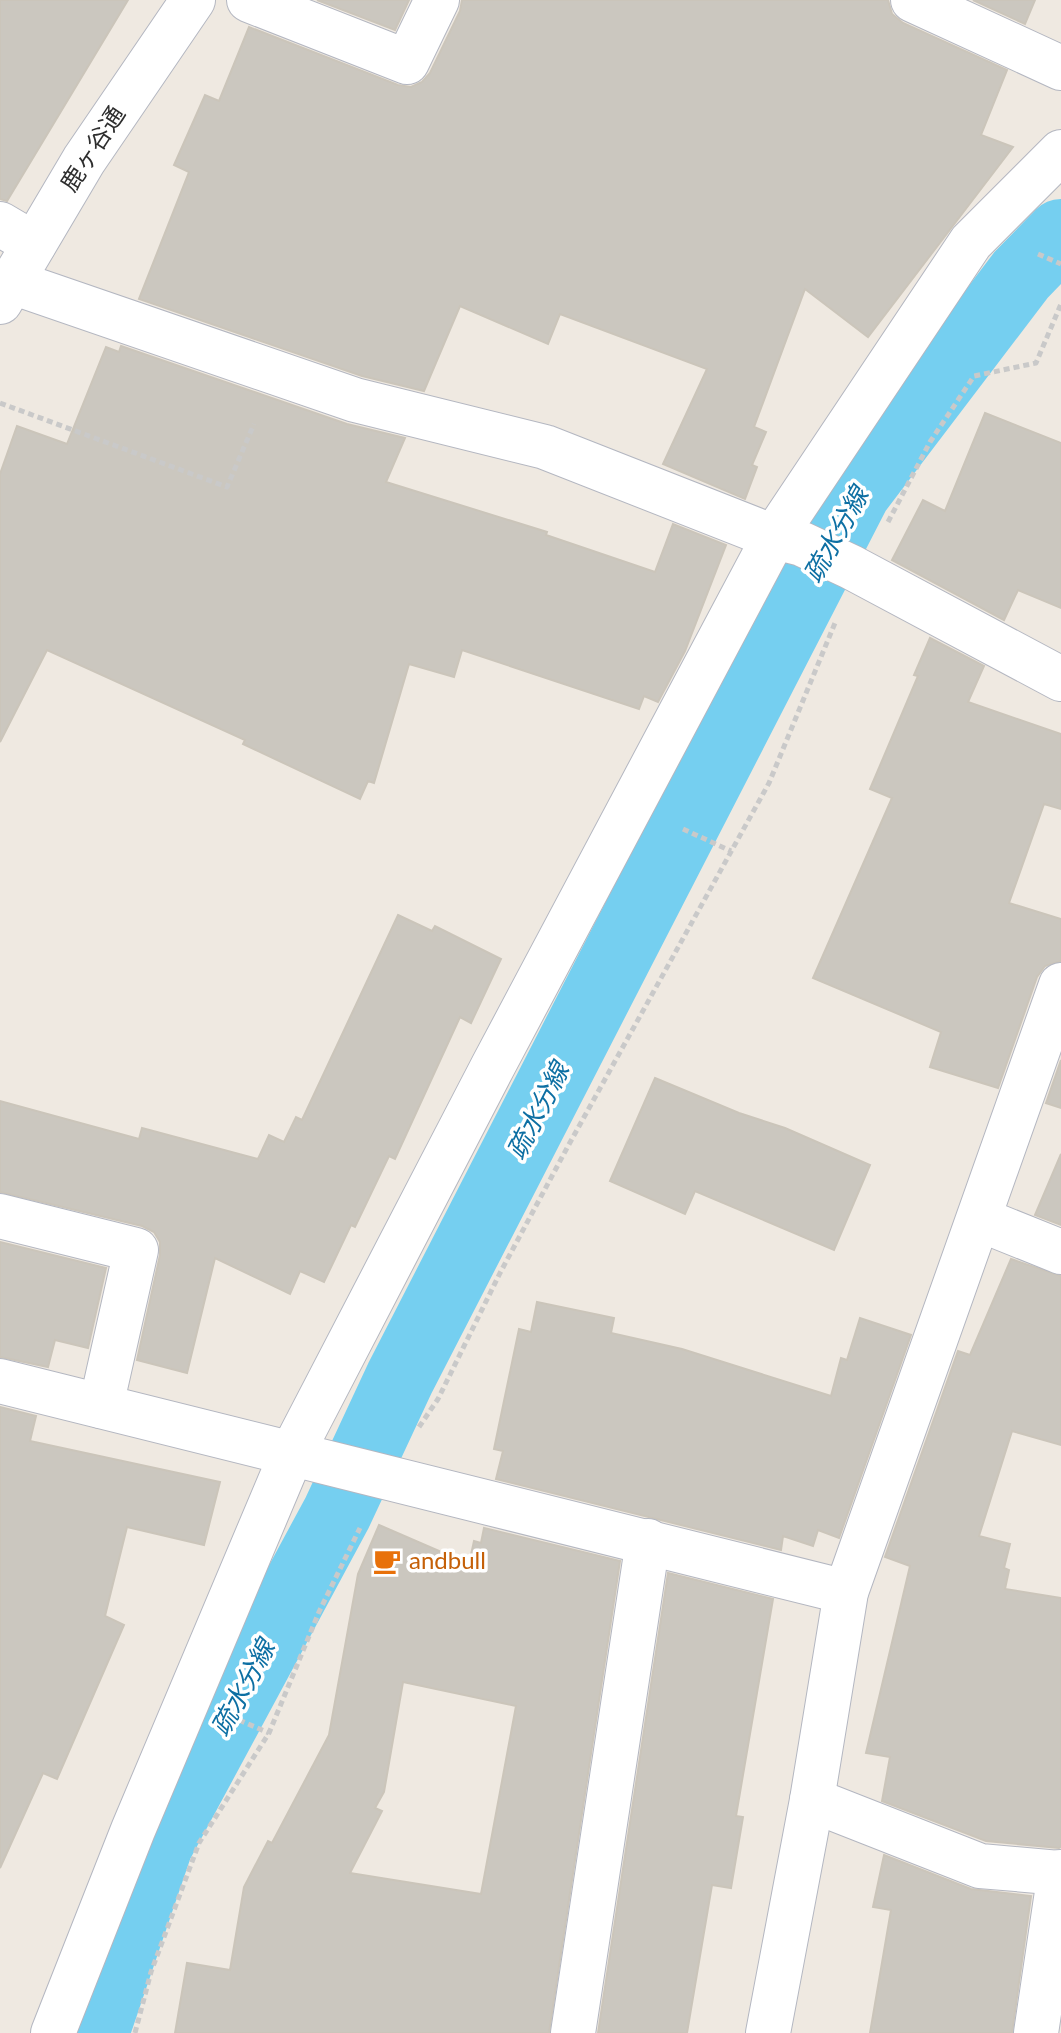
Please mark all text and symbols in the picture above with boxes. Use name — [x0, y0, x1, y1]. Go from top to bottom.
street label: 鹿ヶ谷通 — [53, 100, 130, 196]
water label: 疏水分線 — [796, 479, 876, 588]
water label: 疏水分線 — [499, 1054, 576, 1164]
place label: andbull — [409, 1545, 486, 1574]
cafe icon: andbull — [372, 1546, 402, 1576]
water label: 疏水分線 — [204, 1631, 282, 1741]

